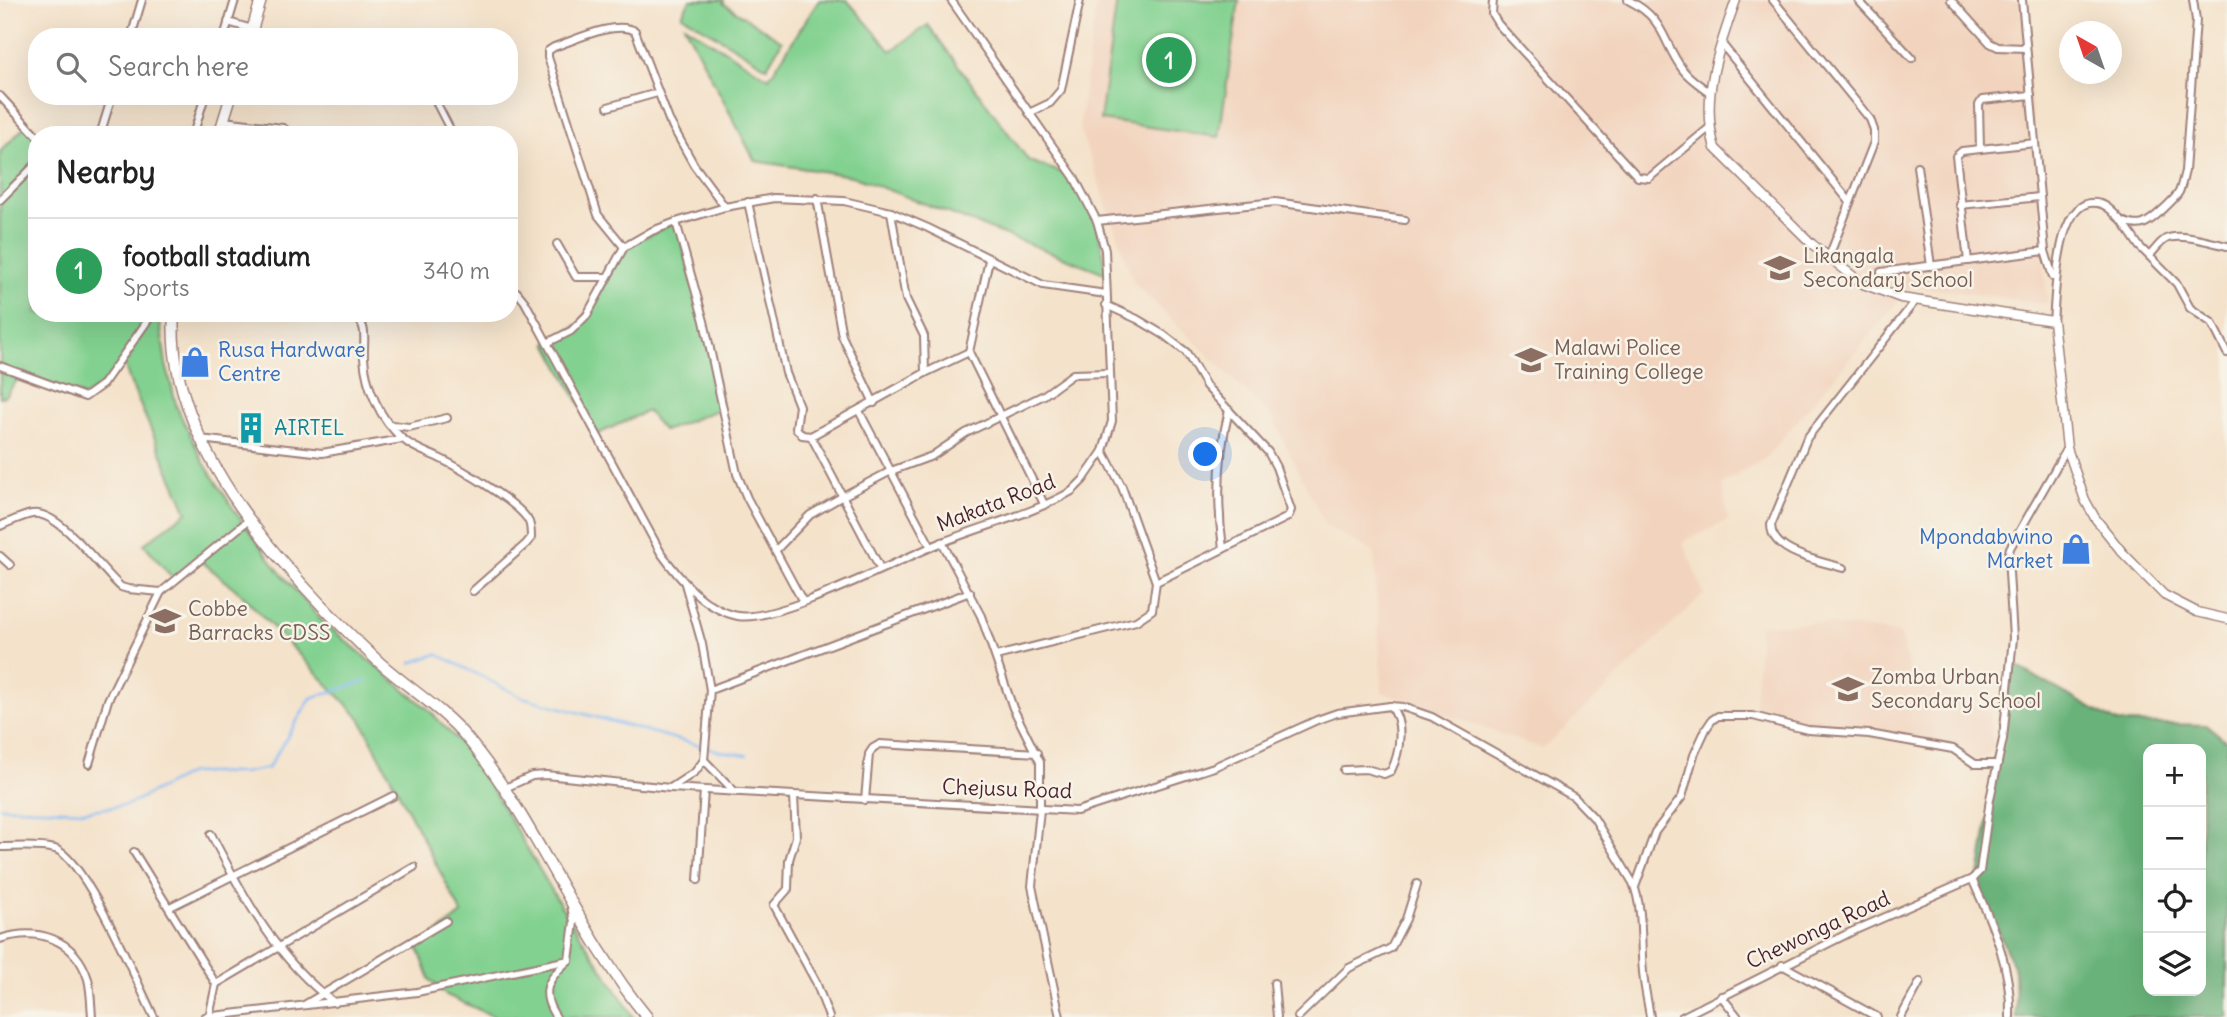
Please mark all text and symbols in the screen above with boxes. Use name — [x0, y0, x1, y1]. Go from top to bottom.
north arrow — [2059, 21, 2122, 84]
search box — [28, 28, 518, 105]
pin: 1 — [1146, 34, 1192, 86]
icon: search — [52, 48, 90, 86]
text: Search here — [108, 50, 249, 83]
text: Nearby — [56, 153, 156, 191]
text: football stadium — [123, 240, 310, 273]
place label: Likangala Secondary School — [1803, 242, 1973, 293]
school or university icon: Likangala Secondary School — [1763, 251, 1797, 285]
text: 1 — [74, 256, 84, 285]
text: 340 m — [423, 256, 490, 285]
text: Sports — [123, 273, 189, 302]
place label: Malawi Police Training College — [1554, 334, 1704, 385]
place label: Rusa Hardware Centre — [218, 336, 366, 387]
school or university icon: Malawi Police Training College — [1514, 343, 1548, 377]
shop icon: Rusa Hardware Centre — [178, 345, 212, 379]
building icon: AIRTEL — [234, 411, 268, 445]
place label: AIRTEL — [274, 414, 344, 441]
your location — [1188, 437, 1222, 471]
street label: Makata Road — [933, 468, 1059, 537]
place label: Mpondabwino Market — [1919, 523, 2053, 574]
shop icon: Mpondabwino Market — [2059, 532, 2093, 566]
place label: Cobbe Barracks CDSS — [188, 595, 331, 646]
school or university icon: Cobbe Barracks CDSS — [148, 604, 182, 638]
place label: Zomba Urban Secondary School — [1871, 663, 2041, 714]
school or university icon: Zomba Urban Secondary School — [1831, 672, 1865, 706]
map controls — [2143, 744, 2206, 996]
button: + — [2143, 744, 2206, 807]
street label: Chejusu Road — [941, 773, 1073, 804]
button: − — [2143, 807, 2206, 870]
button: locate — [2143, 870, 2206, 933]
street label: Chewonga Road — [1742, 884, 1894, 975]
button: layers — [2143, 933, 2206, 996]

